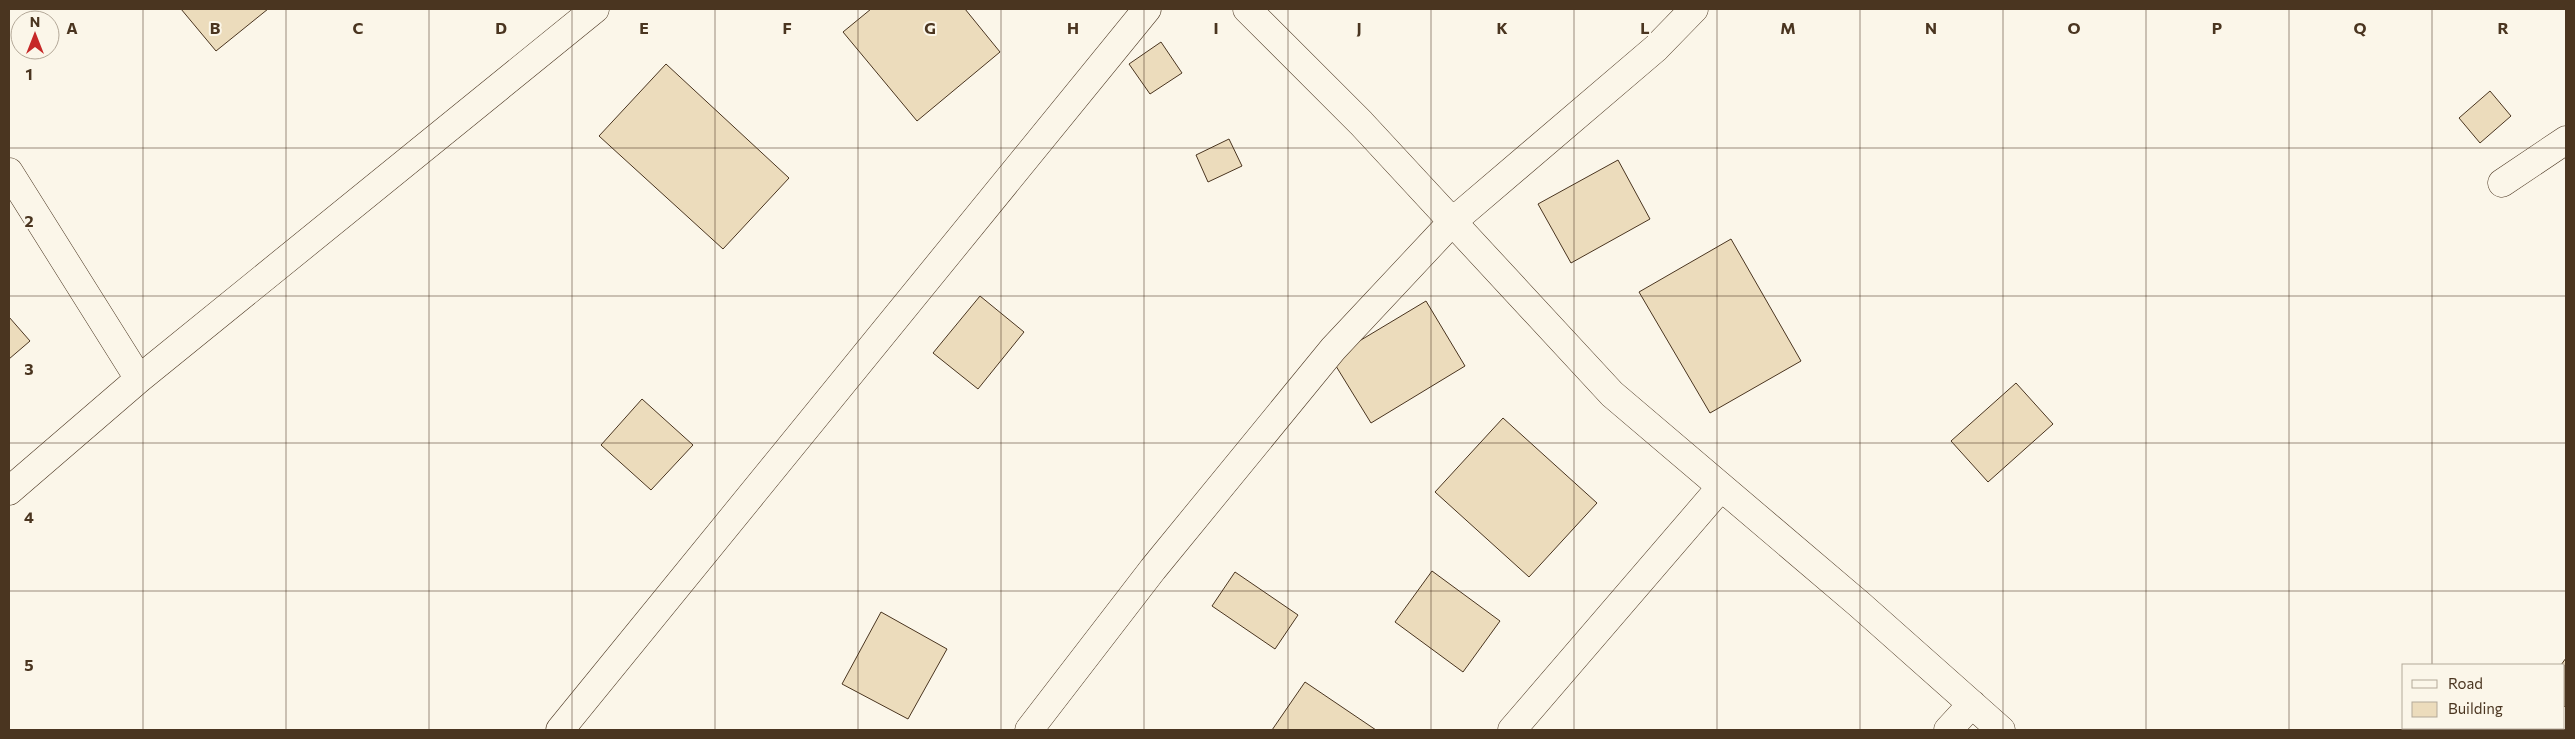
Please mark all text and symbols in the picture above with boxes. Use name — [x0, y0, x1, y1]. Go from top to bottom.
north arrow — [10, 10, 60, 60]
text: N — [30, 13, 40, 30]
text: A — [66, 18, 78, 37]
text: B — [210, 18, 221, 37]
text: C — [353, 18, 364, 37]
text: D — [495, 18, 507, 37]
text: E — [639, 18, 649, 37]
text: F — [782, 18, 792, 37]
text: G — [924, 18, 936, 37]
text: H — [1067, 18, 1079, 37]
text: I — [1213, 18, 1219, 37]
text: J — [1356, 18, 1362, 37]
text: K — [1496, 18, 1508, 37]
text: L — [1640, 18, 1650, 37]
text: M — [1780, 18, 1796, 37]
text: N — [1925, 18, 1937, 37]
text: O — [2067, 18, 2081, 37]
text: P — [2212, 18, 2222, 37]
text: Q — [2353, 18, 2367, 37]
text: R — [2497, 18, 2509, 37]
text: 1 — [25, 64, 33, 83]
text: 2 — [24, 211, 34, 230]
text: 3 — [24, 359, 34, 378]
text: 4 — [24, 507, 34, 526]
text: 5 — [24, 655, 34, 674]
legend — [2402, 664, 2565, 729]
text: Road — [2448, 674, 2483, 692]
text: Building — [2448, 699, 2503, 717]

